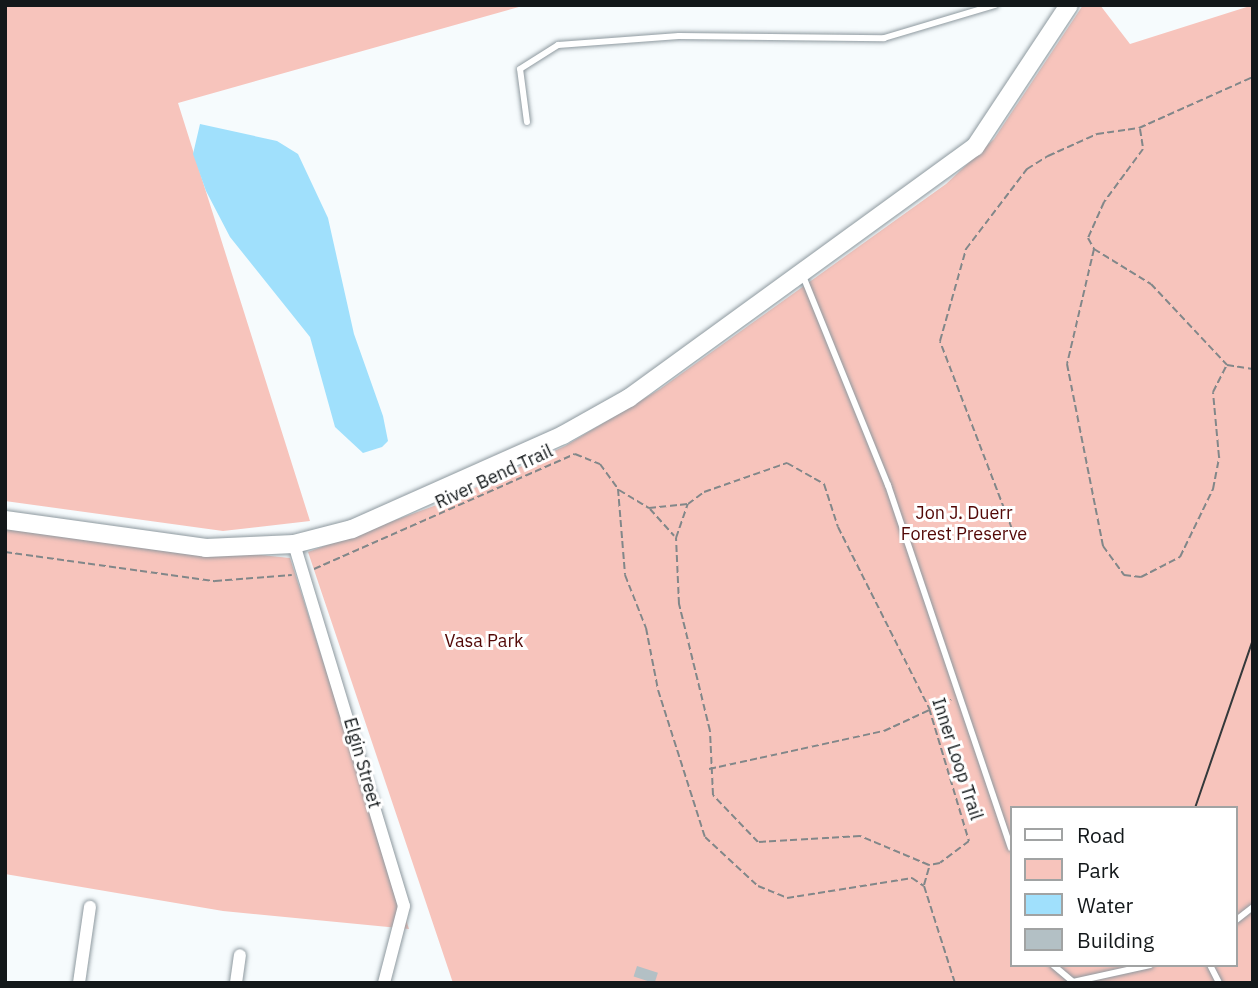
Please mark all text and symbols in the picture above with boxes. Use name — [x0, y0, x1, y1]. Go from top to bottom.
street label: River Bend Trail — [432, 440, 556, 514]
park label: Jon J. Duerr Forest Preserve — [901, 503, 1027, 546]
park label: Vasa Park — [444, 630, 524, 652]
street label: Inner Loop Trail — [927, 695, 987, 823]
street label: Elgin Street — [339, 715, 385, 811]
legend — [1010, 806, 1237, 967]
text: Road — [1077, 821, 1125, 849]
text: Park — [1077, 856, 1120, 884]
text: Water — [1077, 891, 1133, 919]
text: Building — [1077, 926, 1154, 954]

